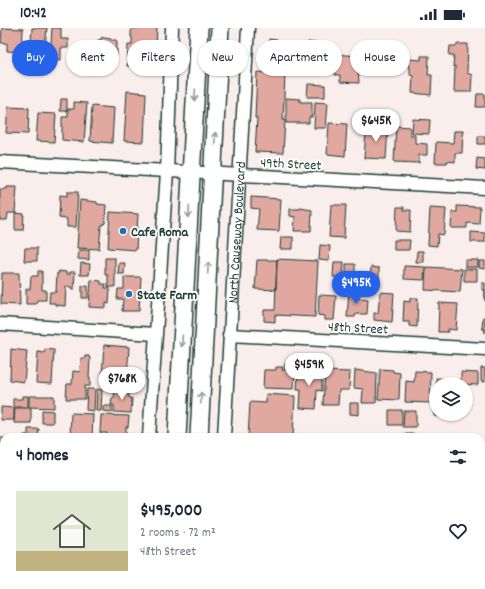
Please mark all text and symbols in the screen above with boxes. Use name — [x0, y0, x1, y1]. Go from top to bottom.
text: 10:42 — [20, 3, 47, 25]
chip: Buy — [12, 40, 58, 76]
chip: Rent — [66, 40, 119, 76]
chip: Filters — [127, 40, 190, 76]
chip: New — [198, 40, 248, 76]
chip: Apartment — [256, 40, 342, 76]
chip: House — [350, 40, 410, 76]
one-way arrow — [192, 88, 199, 101]
pin: $645K — [348, 109, 404, 143]
text: $645K — [361, 112, 391, 131]
one-way arrow — [211, 132, 218, 145]
street label: 49th Street — [260, 153, 322, 177]
street label: North Causeway Boulevard — [224, 161, 252, 304]
one-way arrow — [185, 205, 192, 218]
place label: Cafe Roma — [131, 223, 189, 243]
marker: Cafe Roma — [118, 226, 128, 236]
one-way arrow — [204, 262, 212, 275]
pin: $495K — [328, 271, 384, 305]
text: $495K — [341, 274, 371, 293]
place label: State Farm — [137, 286, 197, 306]
marker: State Farm — [124, 289, 134, 299]
street label: 48th Street — [327, 317, 388, 341]
one-way arrow — [178, 334, 185, 347]
pin: $459K — [281, 353, 337, 387]
text: $459K — [294, 356, 324, 375]
pin: $768K — [94, 367, 150, 401]
text: $768K — [107, 370, 137, 389]
map controls — [429, 377, 473, 421]
button: layers — [429, 377, 473, 421]
one-way arrow — [198, 392, 205, 405]
text: 4 homes — [16, 445, 69, 469]
icon: filters — [447, 446, 469, 468]
text: $495,000 — [140, 500, 202, 524]
icon: home — [48, 507, 96, 555]
icon: heart — [447, 520, 469, 542]
text: 2 rooms · 72 m² — [140, 524, 216, 543]
text: 48th Street — [140, 543, 196, 562]

